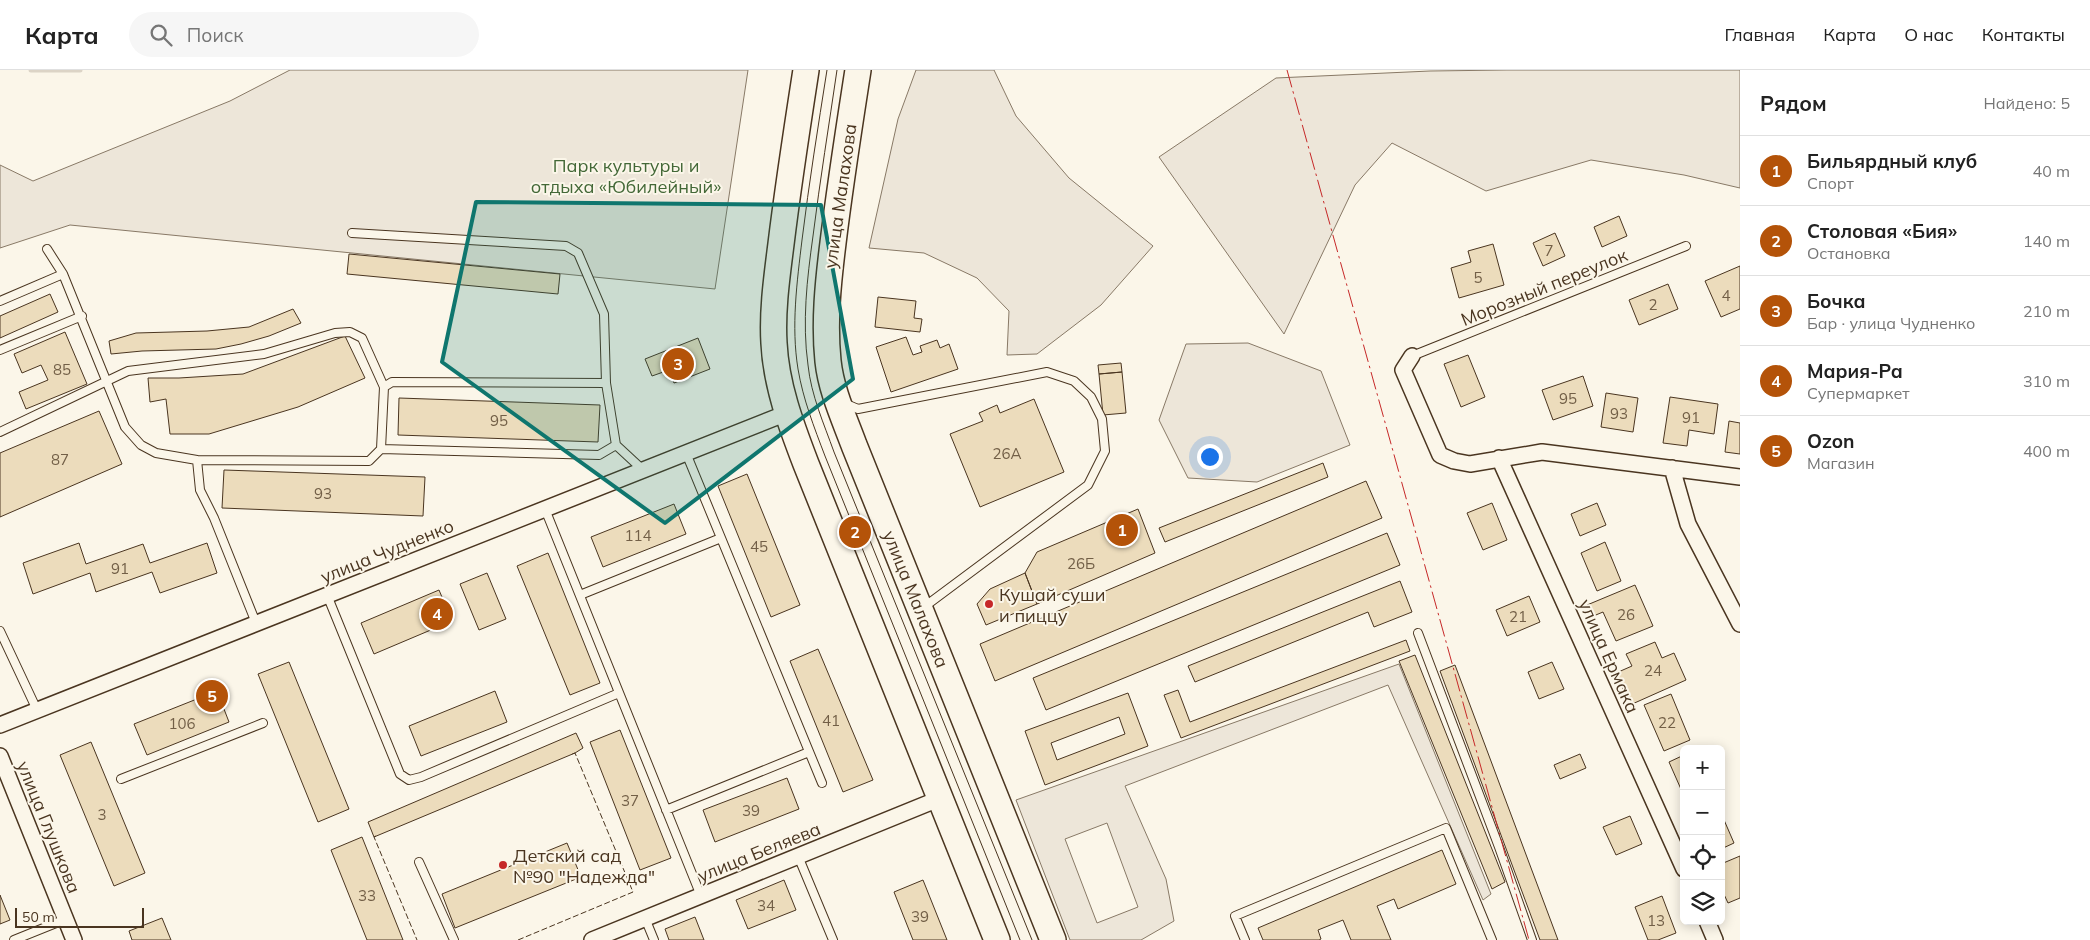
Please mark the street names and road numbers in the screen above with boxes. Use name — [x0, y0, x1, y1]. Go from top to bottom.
street label: улица Малахова — [818, 122, 862, 270]
street label: Морозный переулок — [1457, 243, 1631, 331]
street label: улица Чудненко — [317, 514, 457, 588]
street label: улица Малахова — [878, 527, 954, 671]
street label: улица Ермака — [1574, 595, 1644, 717]
street label: улица Глушкова — [12, 757, 86, 897]
street label: улица Беляева — [694, 817, 824, 887]

